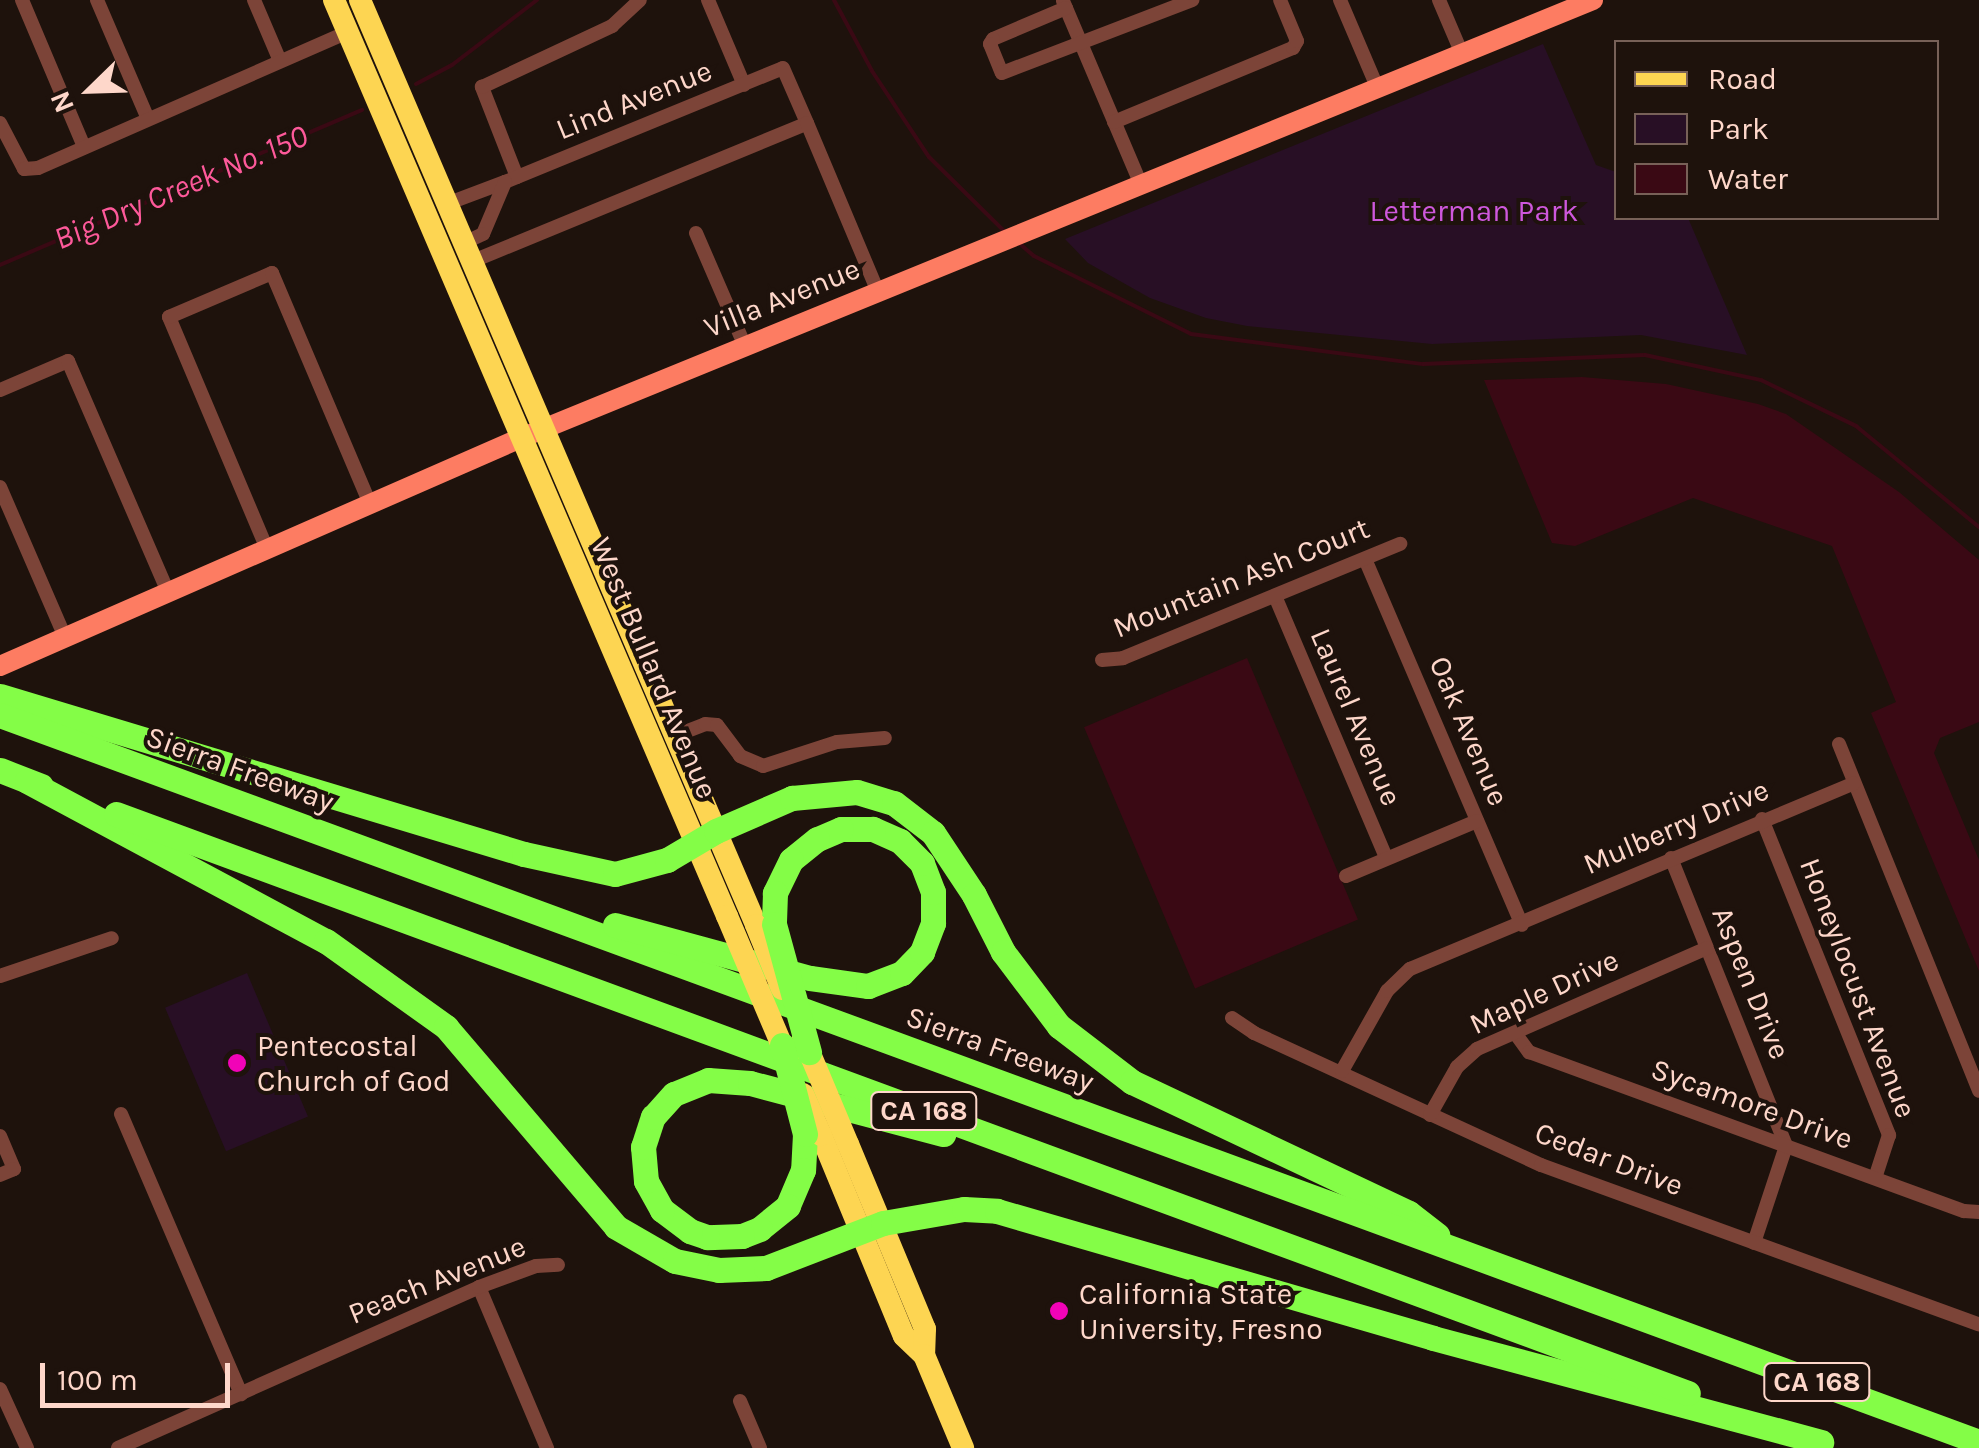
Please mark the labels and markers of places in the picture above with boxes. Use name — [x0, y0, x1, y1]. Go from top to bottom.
place label: Pentecostal Church of God — [257, 1028, 450, 1098]
marker: Pentecostal Church of God — [226, 1052, 248, 1074]
place label: California State University, Fresno — [1079, 1276, 1323, 1346]
marker: California State University, Fresno — [1048, 1300, 1070, 1322]

